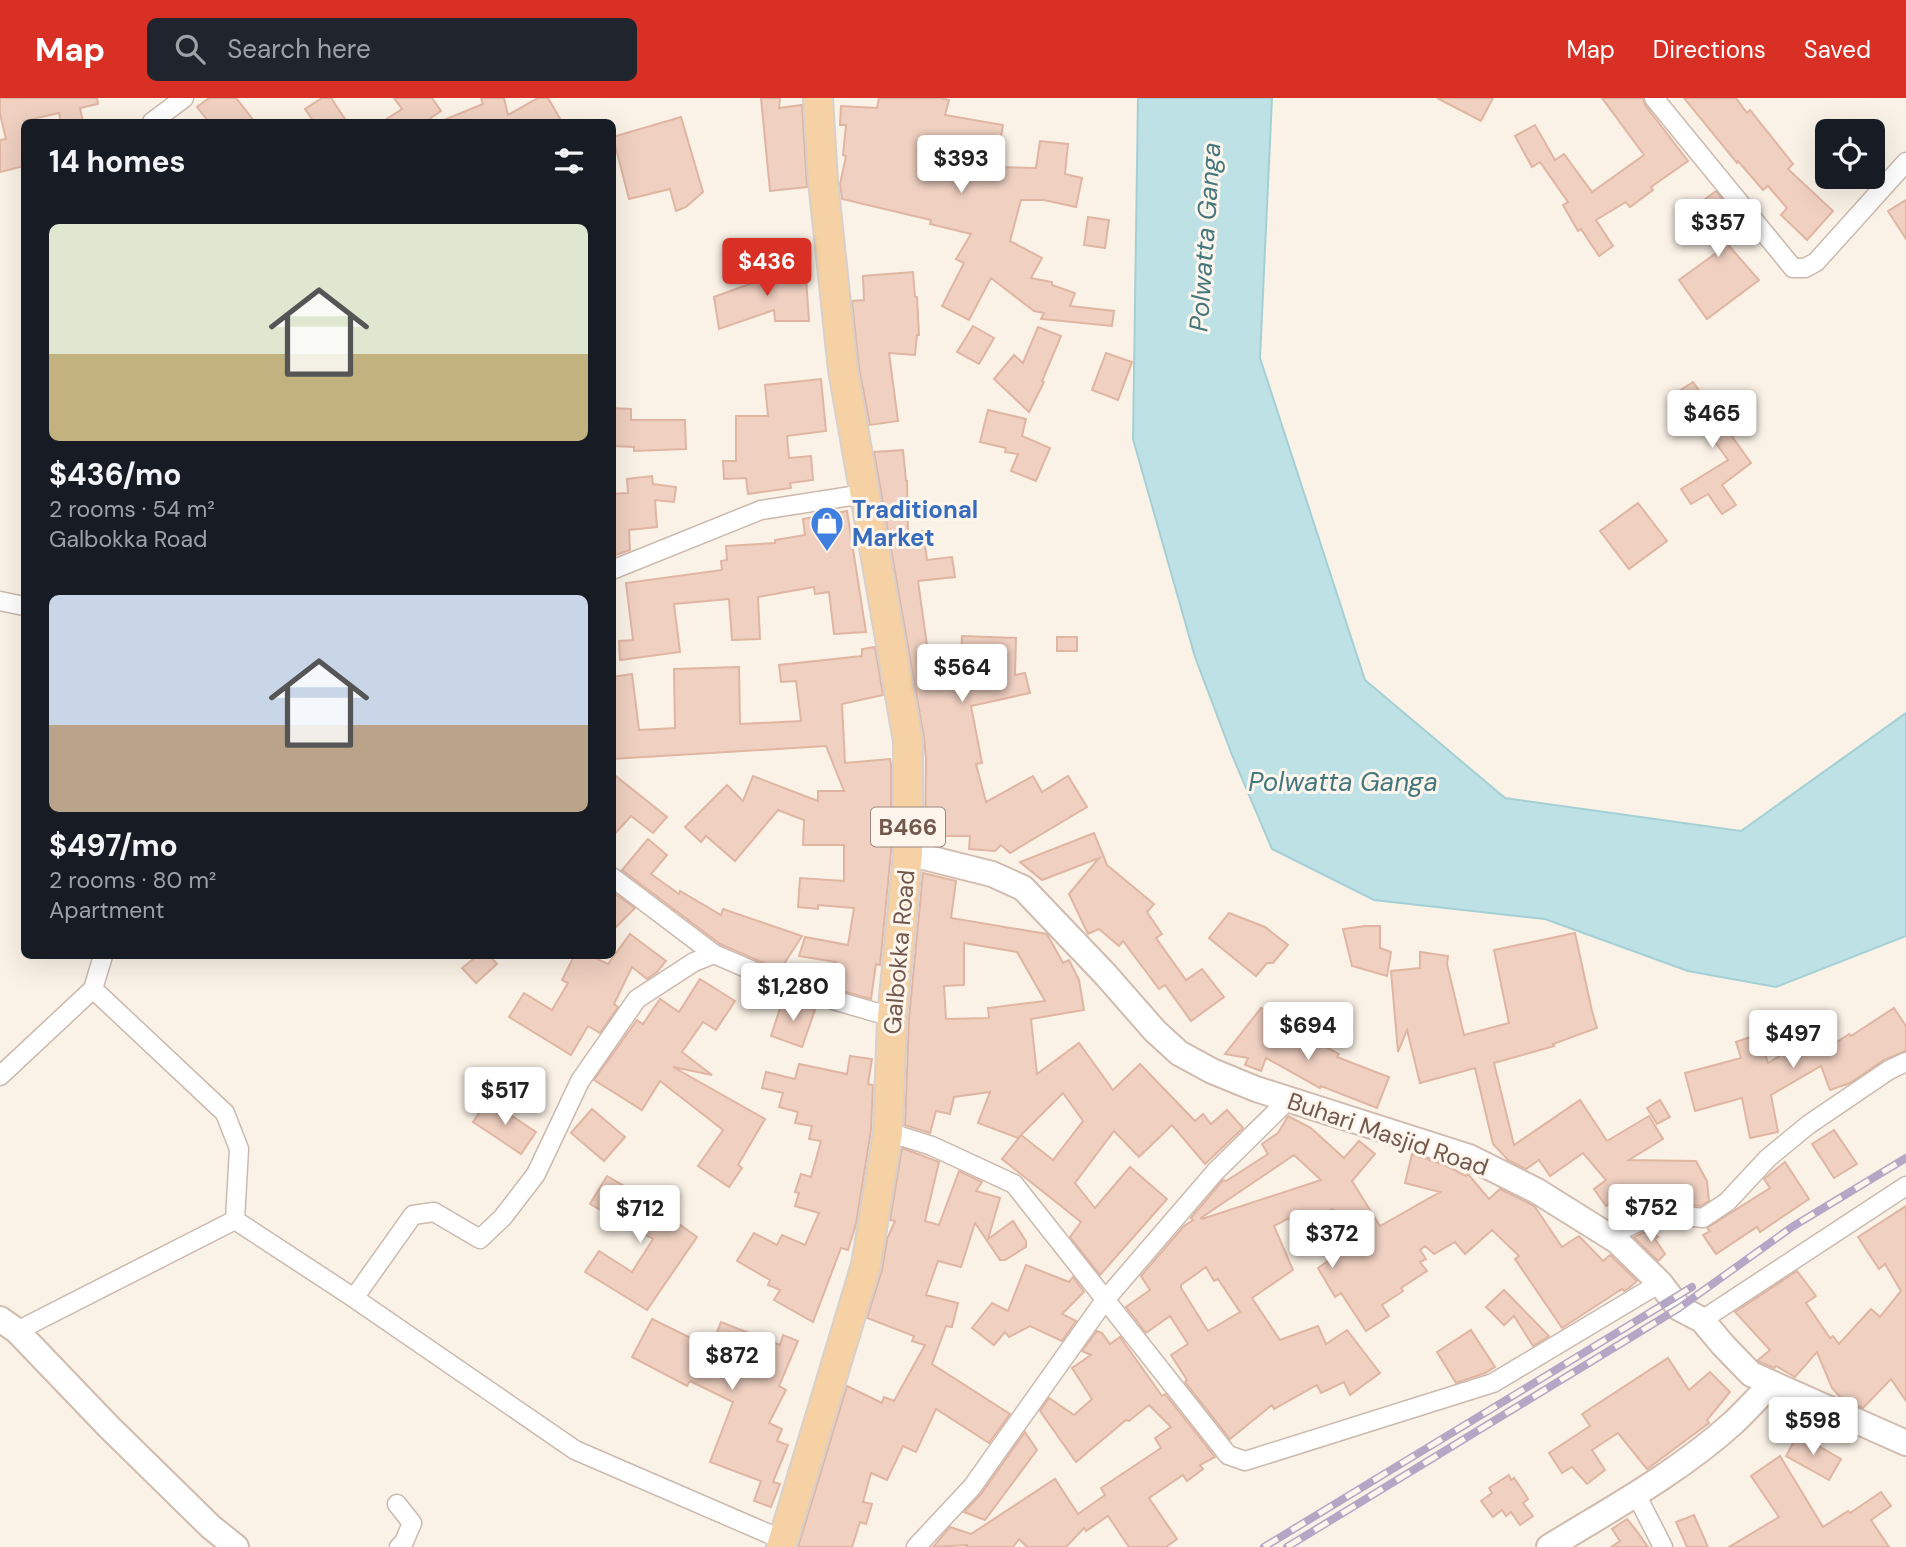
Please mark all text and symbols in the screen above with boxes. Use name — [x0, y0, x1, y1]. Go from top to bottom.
search box — [147, 18, 637, 81]
text: Map — [35, 28, 105, 71]
icon: search — [171, 30, 209, 68]
text: Search here — [227, 32, 371, 66]
text: Map — [1567, 34, 1615, 65]
text: Directions — [1653, 34, 1766, 65]
text: Saved — [1804, 34, 1871, 65]
map controls — [1815, 119, 1885, 189]
button: locate — [1815, 119, 1885, 189]
pin: $393 — [920, 136, 1002, 195]
water label: Polwatta Ganga — [1181, 141, 1229, 333]
text: 14 homes — [49, 142, 186, 181]
icon: filters — [550, 142, 588, 180]
text: $393 — [933, 143, 989, 173]
pin: $357 — [1677, 200, 1759, 259]
text: $357 — [1691, 207, 1745, 237]
pin: $436 — [726, 238, 808, 298]
text: $436 — [738, 246, 796, 276]
icon: home — [256, 269, 382, 395]
pin: $465 — [1671, 390, 1753, 450]
text: $465 — [1683, 398, 1741, 428]
text: $436/mo — [49, 455, 181, 494]
text: 2 rooms · 54 m² — [49, 494, 215, 524]
place label: Traditional Market — [852, 494, 978, 553]
shop icon: Traditional Market — [808, 504, 846, 553]
text: Galbokka Road — [49, 524, 207, 554]
icon: home — [256, 640, 382, 766]
pin: $564 — [921, 644, 1003, 704]
text: $564 — [933, 652, 991, 682]
water label: Polwatta Ganga — [1248, 765, 1438, 799]
road number: B466 — [871, 807, 945, 846]
text: $497/mo — [49, 826, 178, 865]
text: 2 rooms · 80 m² — [49, 865, 216, 895]
street label: Galbokka Road — [876, 868, 922, 1036]
text: Apartment — [49, 895, 164, 925]
pin: $1,280 — [736, 964, 850, 1023]
text: $1,280 — [757, 971, 829, 1001]
pin: $694 — [1267, 1002, 1349, 1062]
text: $694 — [1279, 1010, 1337, 1040]
pin: $497 — [1752, 1010, 1834, 1070]
text: $497 — [1765, 1018, 1821, 1048]
pin: $517 — [464, 1068, 546, 1127]
text: $517 — [481, 1075, 529, 1105]
street label: Buhari Masjid Road — [1284, 1085, 1492, 1183]
pin: $752 — [1610, 1184, 1692, 1244]
pin: $712 — [599, 1186, 681, 1245]
text: $752 — [1624, 1192, 1678, 1222]
text: $712 — [616, 1193, 664, 1223]
pin: $372 — [1291, 1210, 1373, 1270]
text: $372 — [1306, 1218, 1358, 1248]
pin: $872 — [691, 1332, 773, 1392]
text: $872 — [705, 1340, 759, 1370]
pin: $598 — [1772, 1398, 1854, 1457]
text: $598 — [1785, 1405, 1841, 1435]

